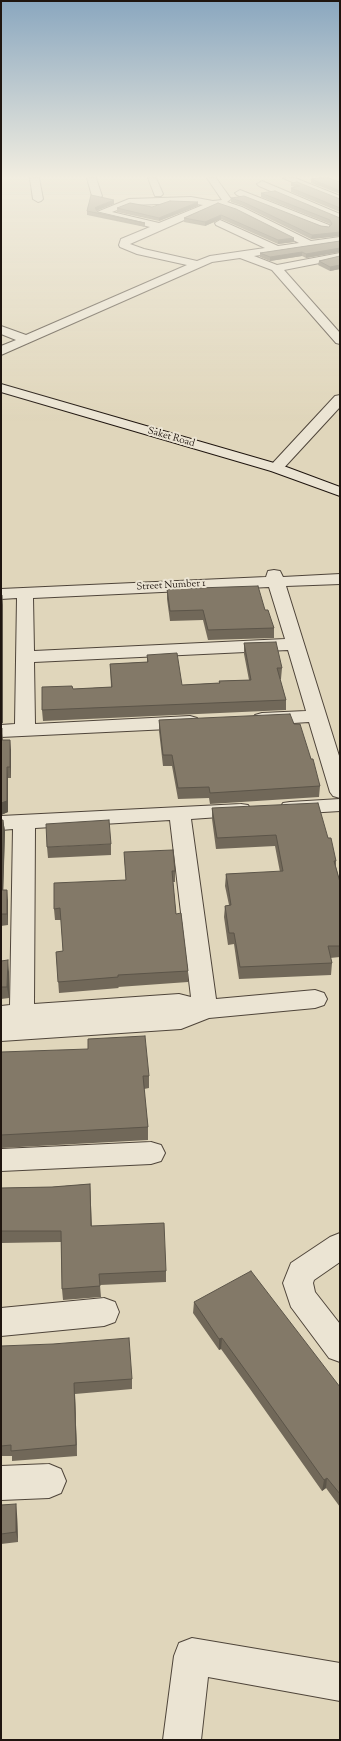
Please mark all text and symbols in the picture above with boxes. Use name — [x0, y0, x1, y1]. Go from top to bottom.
street label: Saket Road — [146, 426, 196, 450]
street label: Street Number 1 — [136, 578, 206, 594]

